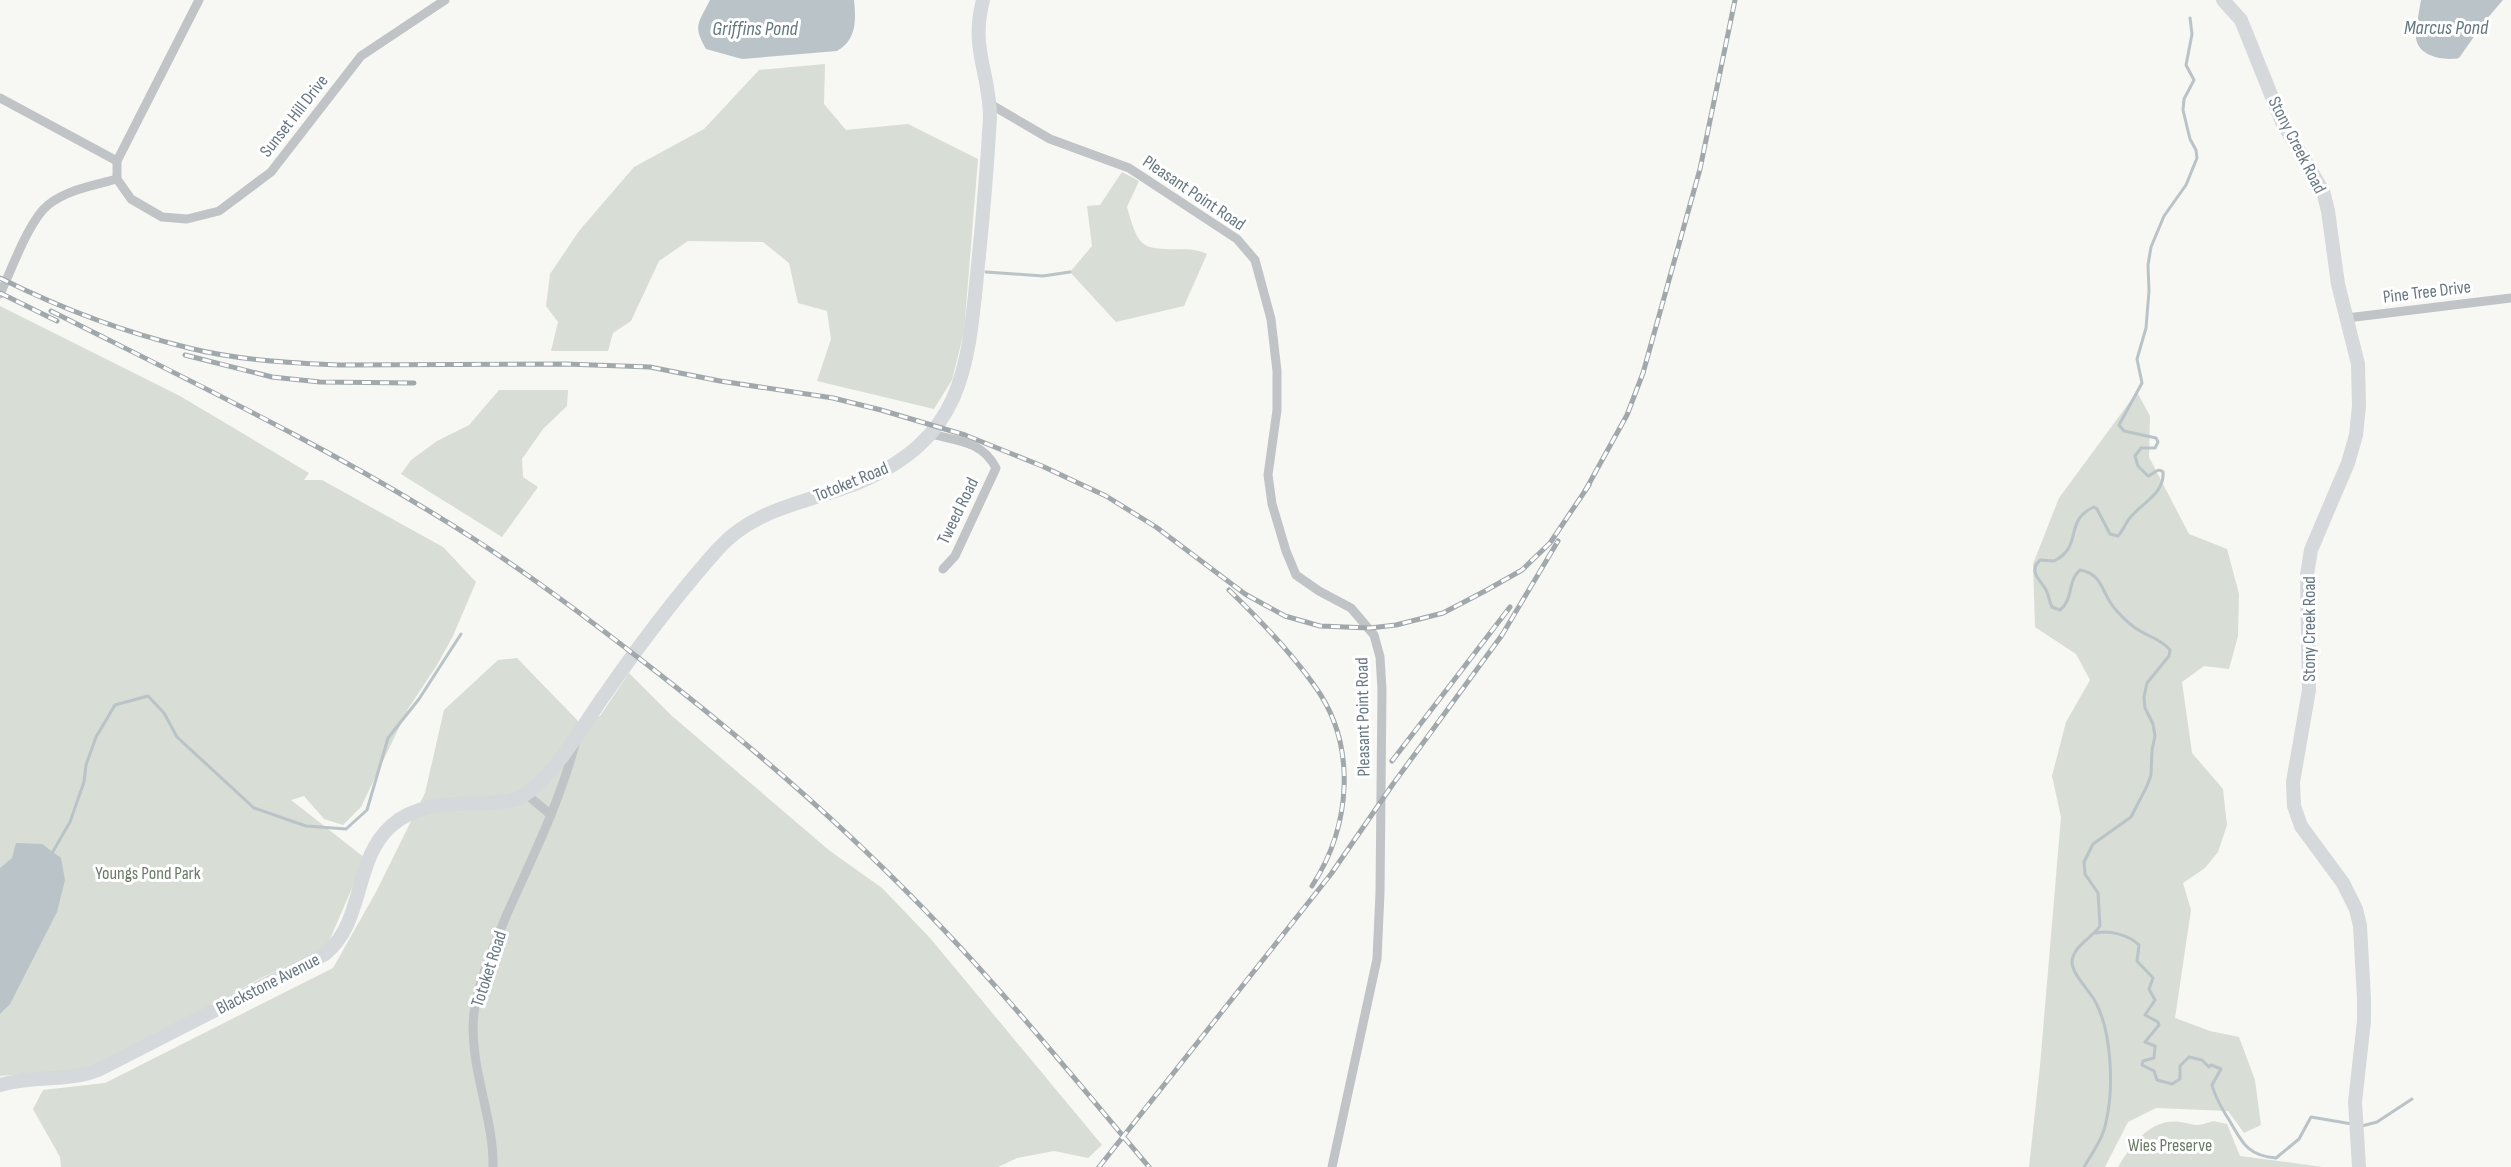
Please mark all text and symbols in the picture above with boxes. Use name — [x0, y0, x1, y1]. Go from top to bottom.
water label: Marcus Pond — [2404, 16, 2489, 40]
water label: Griffins Pond — [712, 17, 799, 41]
street label: Sunset Hill Drive — [255, 71, 333, 161]
street label: Stony Creek Road — [2264, 93, 2330, 197]
street label: Pleasant Point Road — [1139, 151, 1249, 235]
street label: Pine Tree Drive — [2382, 276, 2472, 308]
street label: Totoket Road — [811, 458, 891, 506]
street label: Tweed Road — [933, 474, 983, 548]
street label: Stony Creek Road — [2299, 576, 2320, 682]
street label: Pleasant Point Road — [1351, 657, 1375, 777]
park label: Youngs Pond Park — [95, 863, 201, 884]
street label: Totoket Road — [467, 928, 511, 1010]
street label: Blackstone Avenue — [213, 949, 323, 1019]
park label: Wies Preserve — [2128, 1135, 2212, 1156]

